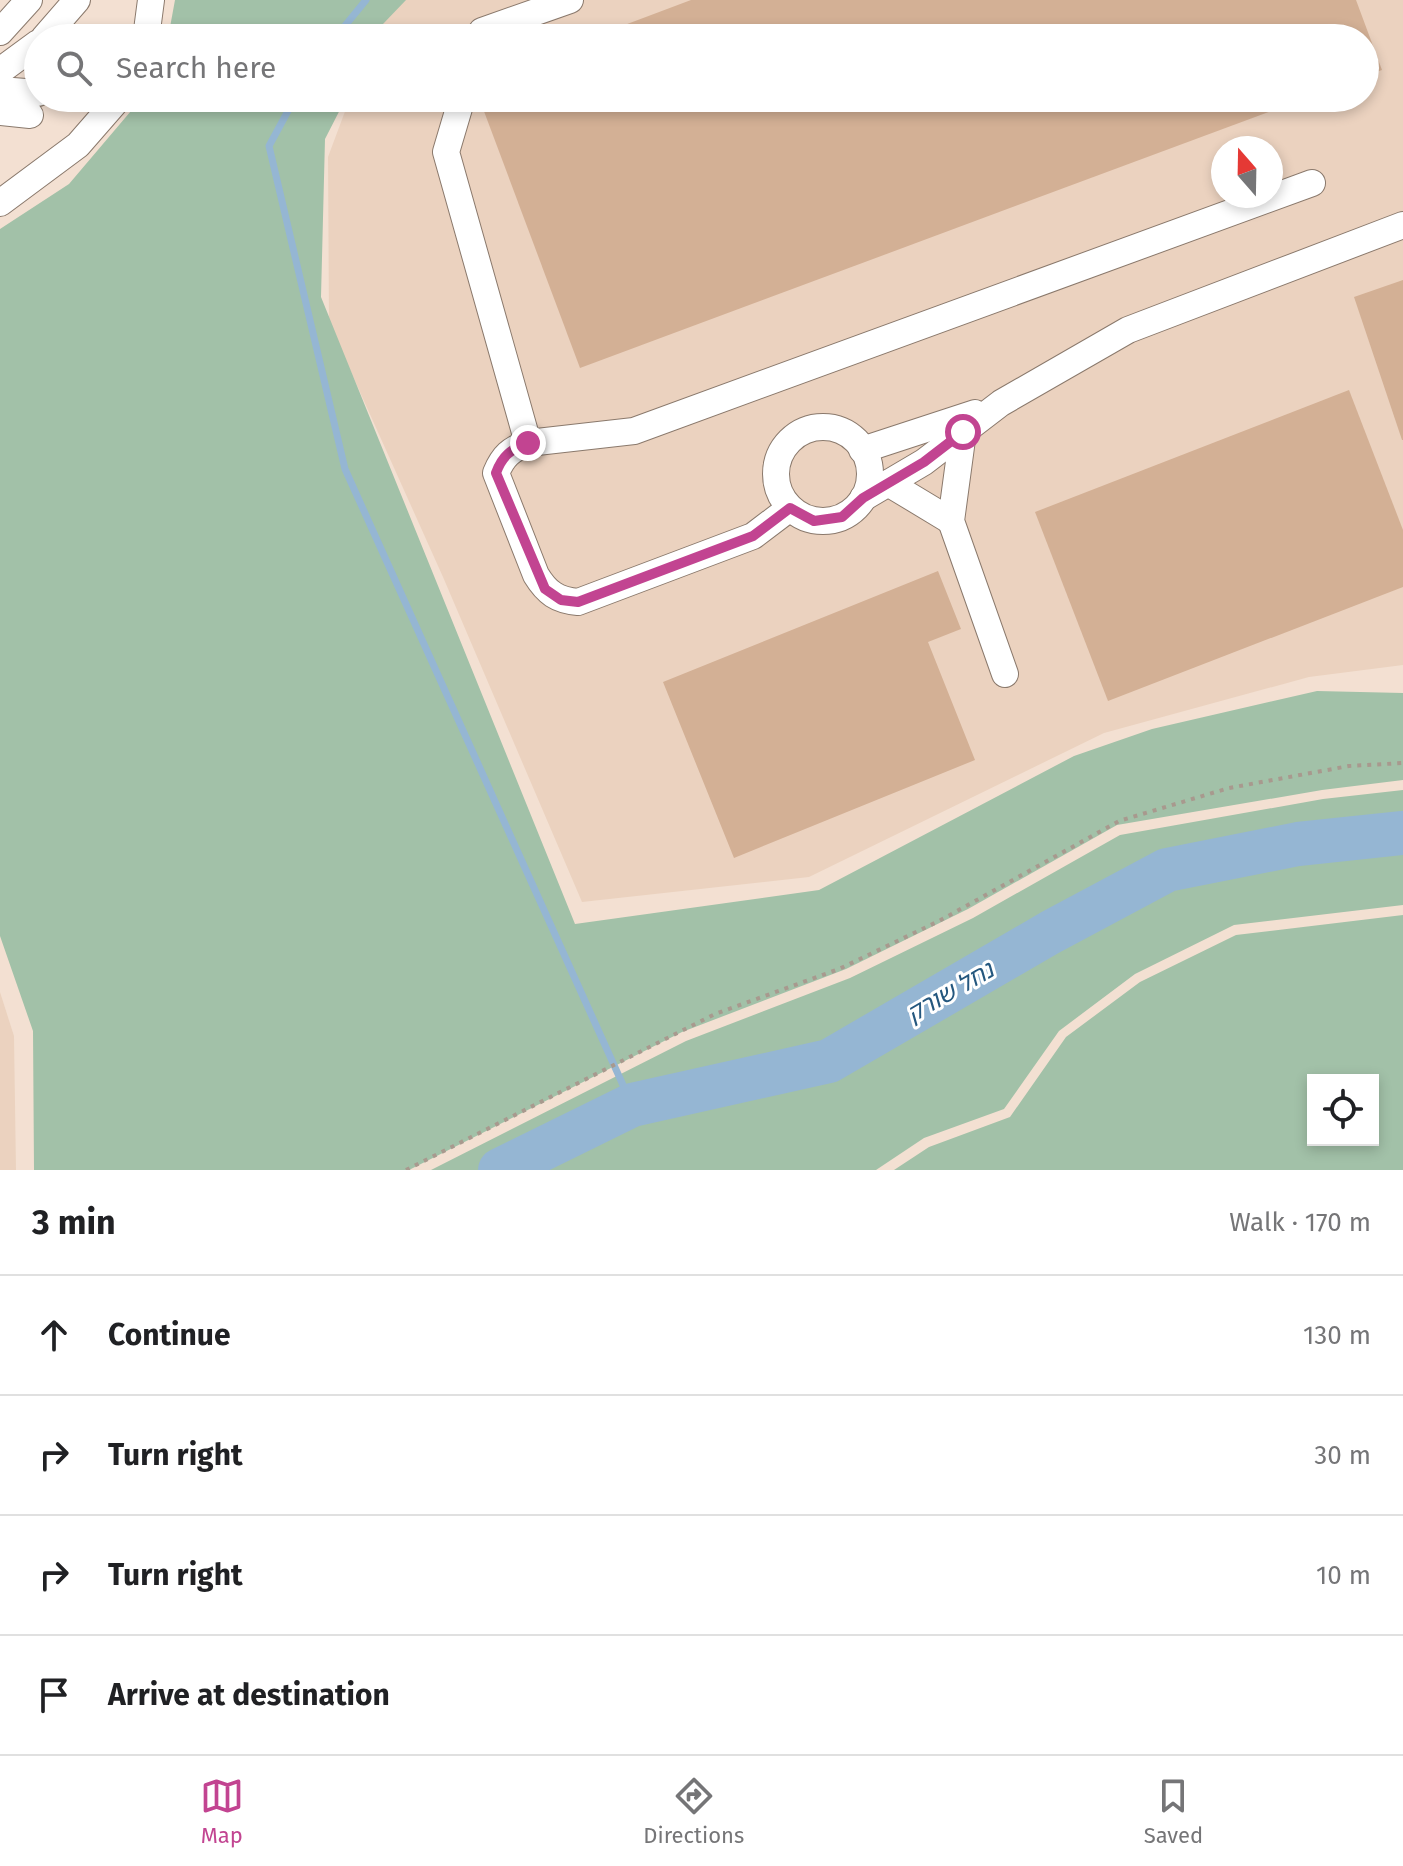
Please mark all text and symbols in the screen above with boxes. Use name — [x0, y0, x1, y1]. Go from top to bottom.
search box — [24, 24, 1379, 112]
icon: search — [52, 46, 96, 90]
text: Search here — [116, 50, 276, 86]
north arrow — [1211, 136, 1283, 208]
route start — [945, 414, 981, 450]
route end — [510, 425, 546, 461]
water label: נחל שורק — [902, 955, 1000, 1028]
map controls — [1307, 1074, 1379, 1146]
button: locate — [1307, 1074, 1379, 1146]
text: 3 min — [32, 1202, 116, 1243]
text: Walk · 170 m — [1229, 1207, 1371, 1238]
icon: ahead — [32, 1313, 76, 1357]
text: Continue — [108, 1317, 231, 1353]
text: 130 m — [1303, 1320, 1371, 1351]
icon: right — [32, 1433, 76, 1477]
text: Turn right — [108, 1437, 243, 1473]
text: 30 m — [1314, 1440, 1371, 1471]
icon: right — [32, 1553, 76, 1597]
text: Turn right — [108, 1557, 243, 1593]
text: 10 m — [1316, 1560, 1371, 1591]
icon: arrive — [32, 1673, 76, 1717]
text: Arrive at destination — [108, 1677, 390, 1713]
tab: Map — [200, 1774, 244, 1849]
tab: Directions — [643, 1774, 744, 1849]
tab: Saved — [1144, 1774, 1203, 1849]

